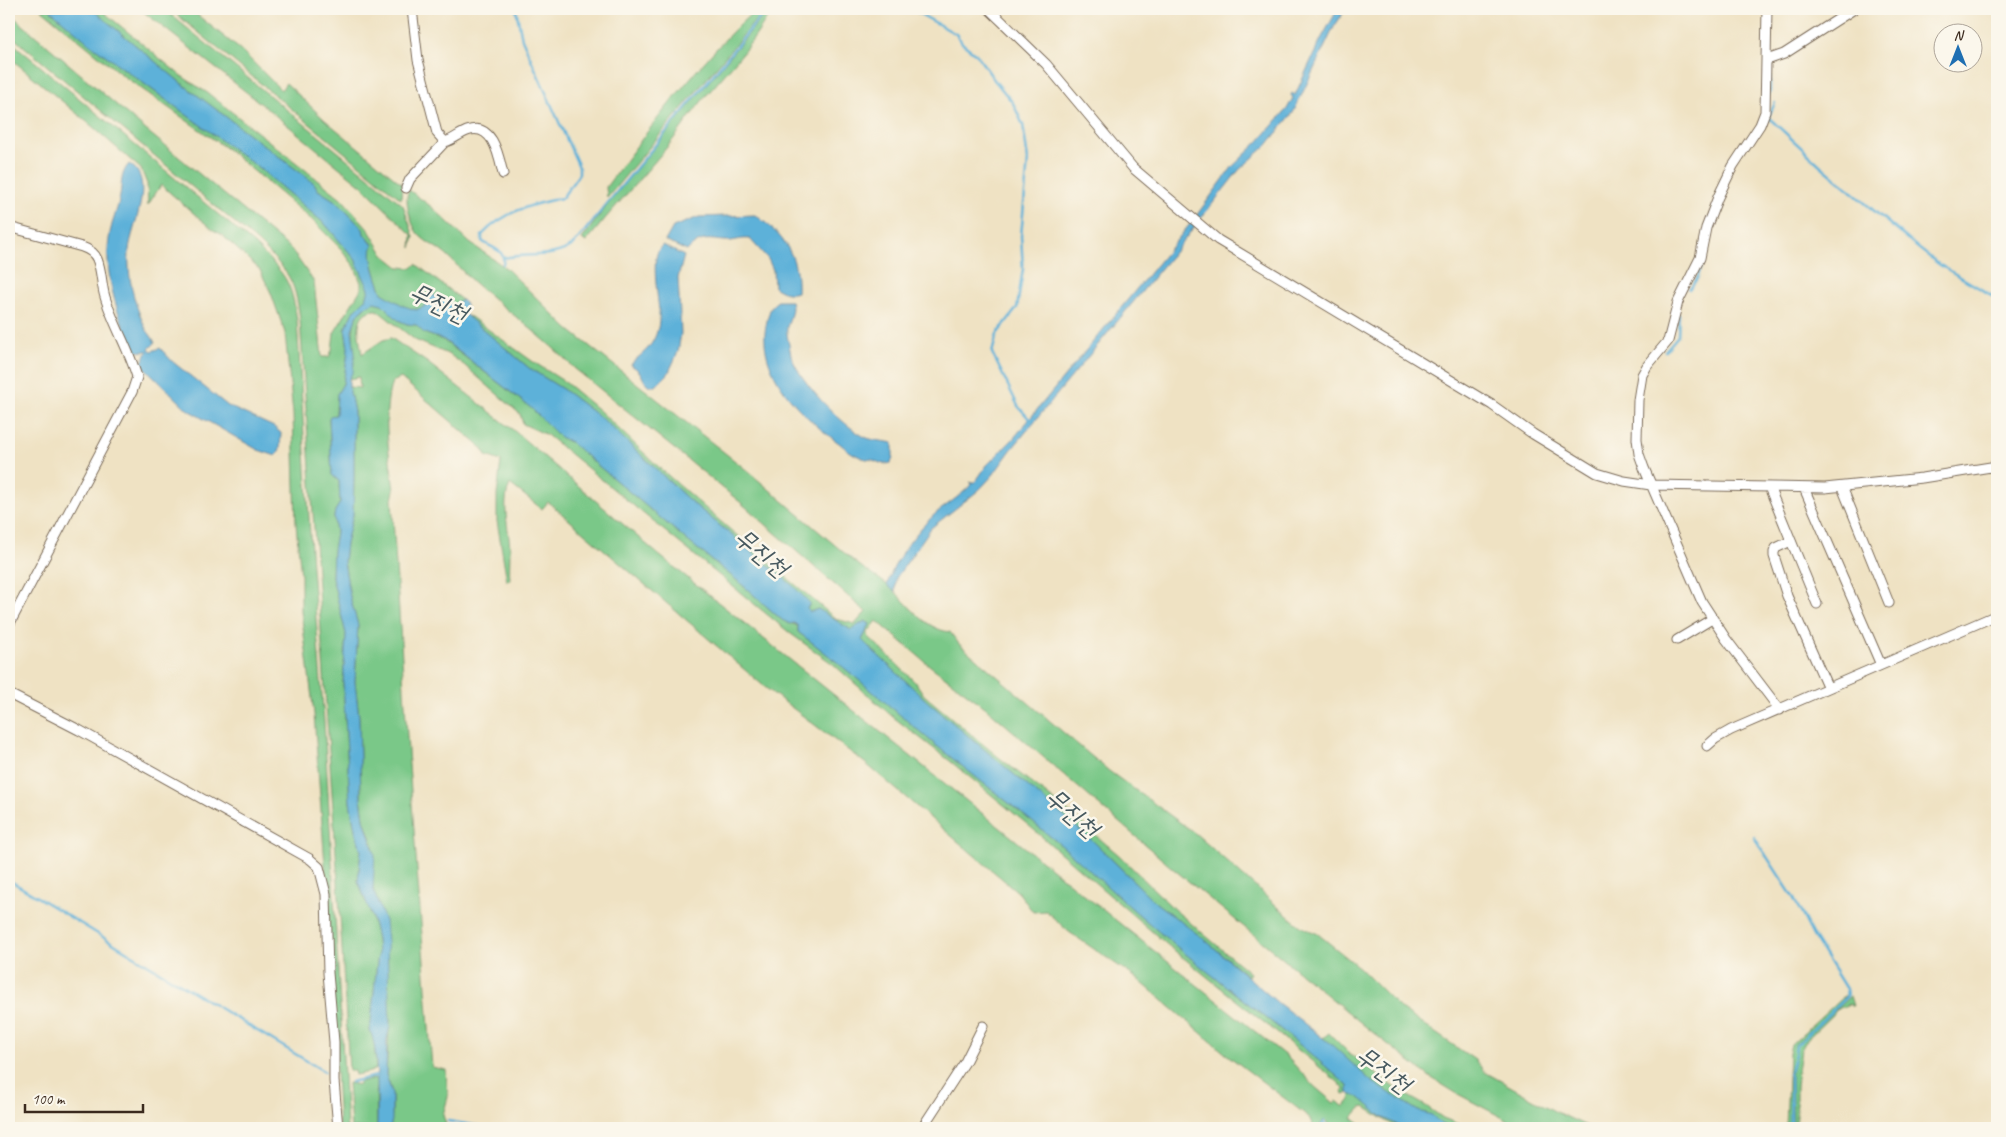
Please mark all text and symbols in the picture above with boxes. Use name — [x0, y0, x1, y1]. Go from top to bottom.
north arrow — [1934, 22, 1984, 72]
text: N — [1954, 27, 1965, 44]
water label: 무진천 — [404, 276, 475, 331]
water label: 무진천 — [728, 521, 797, 586]
water label: 무진천 — [1039, 781, 1108, 847]
water label: 무진천 — [1350, 1039, 1420, 1102]
scale bar — [25, 1082, 142, 1114]
text: 100 m — [32, 1090, 66, 1109]

